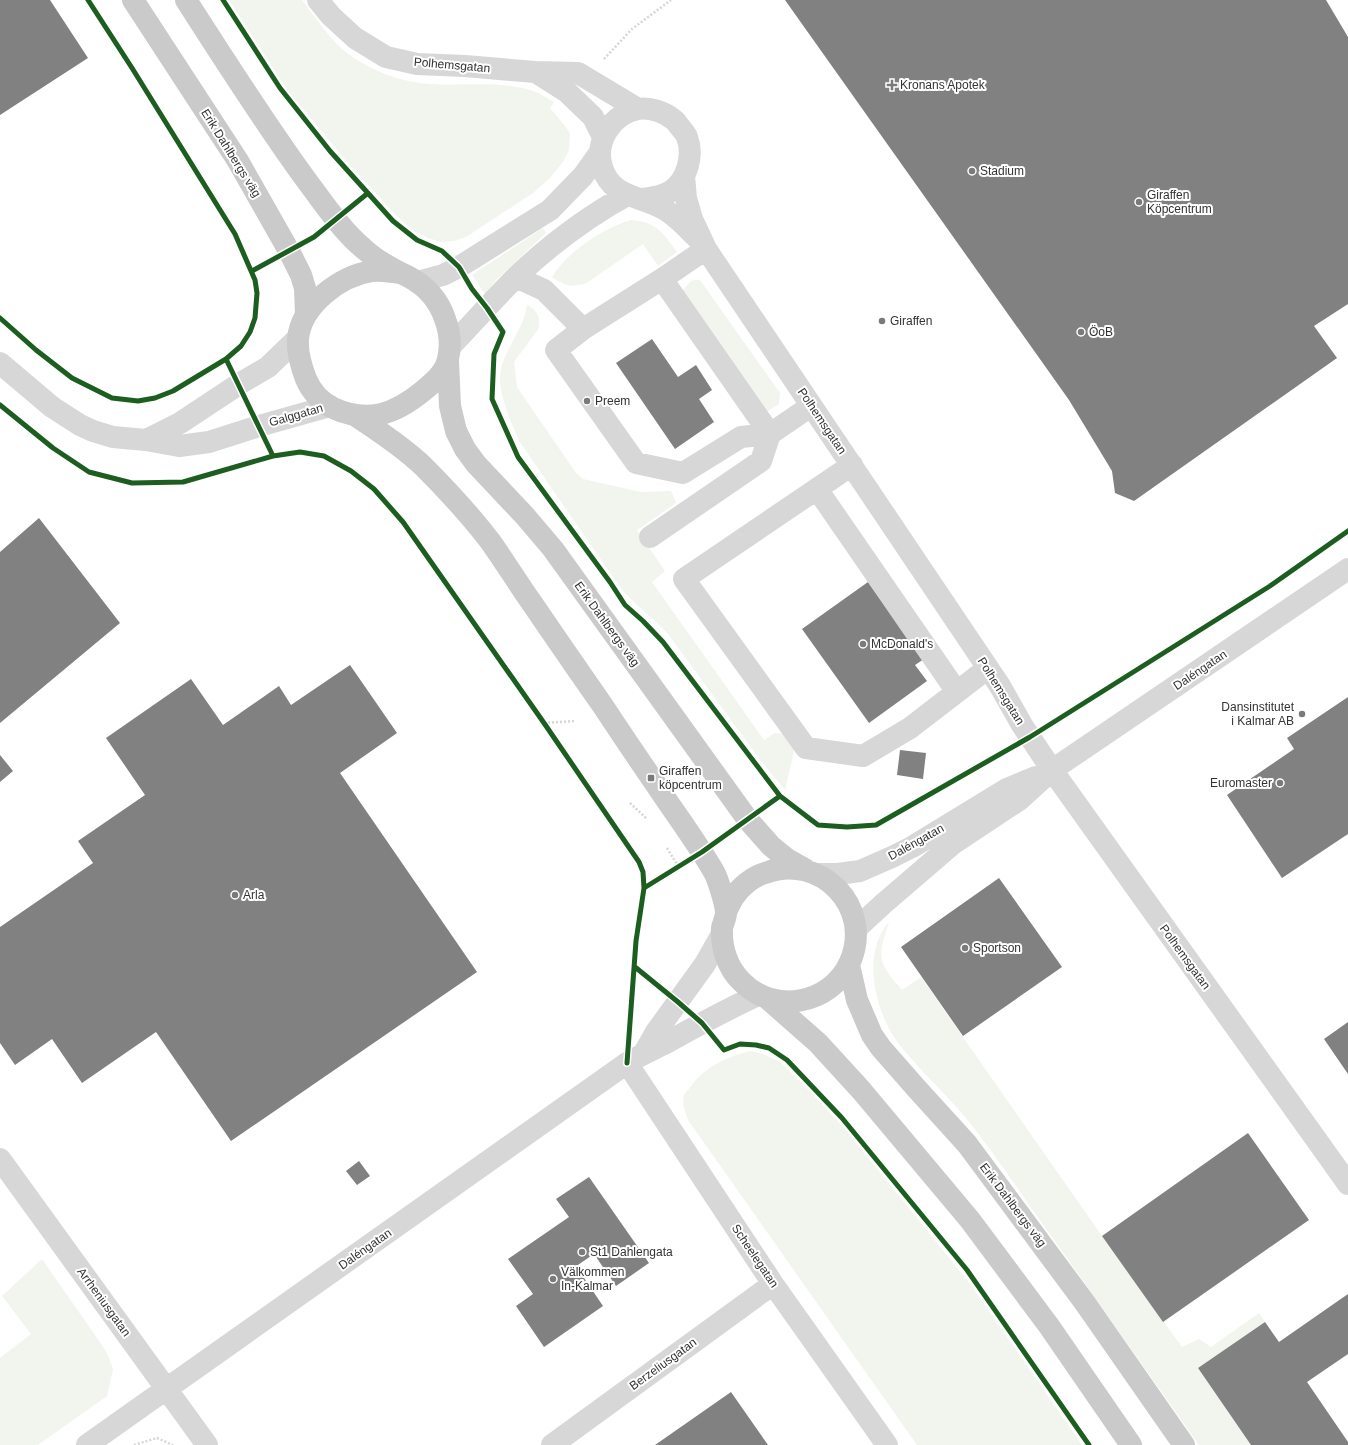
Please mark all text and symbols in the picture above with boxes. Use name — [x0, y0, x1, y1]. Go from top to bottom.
street label: Polhemsgatan — [413, 55, 491, 75]
place label: Kronans Apotek — [900, 78, 986, 92]
marker: Kronans Apotek — [887, 80, 897, 90]
street label: Erik Dahlbergs väg — [198, 106, 264, 200]
place label: Stadium — [980, 164, 1024, 178]
marker: Stadium — [967, 166, 977, 176]
place label: Giraffen Köpcentrum — [1147, 188, 1212, 216]
marker: Giraffen Köpcentrum — [1134, 197, 1144, 207]
place label: Giraffen — [890, 314, 932, 328]
marker: Giraffen — [877, 316, 887, 326]
place label: ÖoB — [1089, 325, 1113, 339]
marker: ÖoB — [1076, 327, 1086, 337]
street label: Polhemsgatan — [795, 385, 849, 457]
place label: Preem — [595, 394, 630, 408]
marker: Preem — [582, 396, 592, 406]
street label: Galggatan — [267, 401, 325, 429]
street label: Erik Dahlbergs väg — [572, 579, 642, 669]
place label: McDonald's — [871, 637, 933, 651]
marker: McDonald's — [858, 639, 868, 649]
street label: Daléngatan — [1171, 647, 1229, 693]
street label: Polhemsgatan — [975, 655, 1027, 727]
place label: Dansinstitutet i Kalmar AB — [1221, 700, 1295, 728]
marker: Dansinstitutet i Kalmar AB — [1297, 709, 1307, 719]
place label: Giraffen köpcentrum — [659, 764, 722, 792]
marker: Giraffen köpcentrum — [646, 773, 656, 783]
place label: Euromaster — [1210, 776, 1272, 790]
marker: Euromaster — [1275, 778, 1285, 788]
street label: Daléngatan — [886, 821, 946, 863]
place label: Arla — [243, 888, 265, 902]
marker: Arla — [230, 890, 240, 900]
street label: Polhemsgatan — [1157, 922, 1213, 992]
place label: Sportson — [973, 941, 1021, 955]
marker: Sportson — [960, 943, 970, 953]
street label: Erik Dahlbergs väg — [977, 1160, 1049, 1250]
street label: Scheelegatan — [729, 1222, 781, 1290]
street label: Daléngatan — [336, 1226, 394, 1272]
place label: St1 Dahlengata — [590, 1245, 673, 1259]
marker: St1 Dahlengata — [577, 1247, 587, 1257]
street label: Arrheniusgatan — [74, 1265, 134, 1339]
place label: Välkommen In-Kalmar — [561, 1265, 624, 1293]
marker: Välkommen In-Kalmar — [548, 1274, 558, 1284]
street label: Berzeliusgatan — [627, 1335, 699, 1393]

